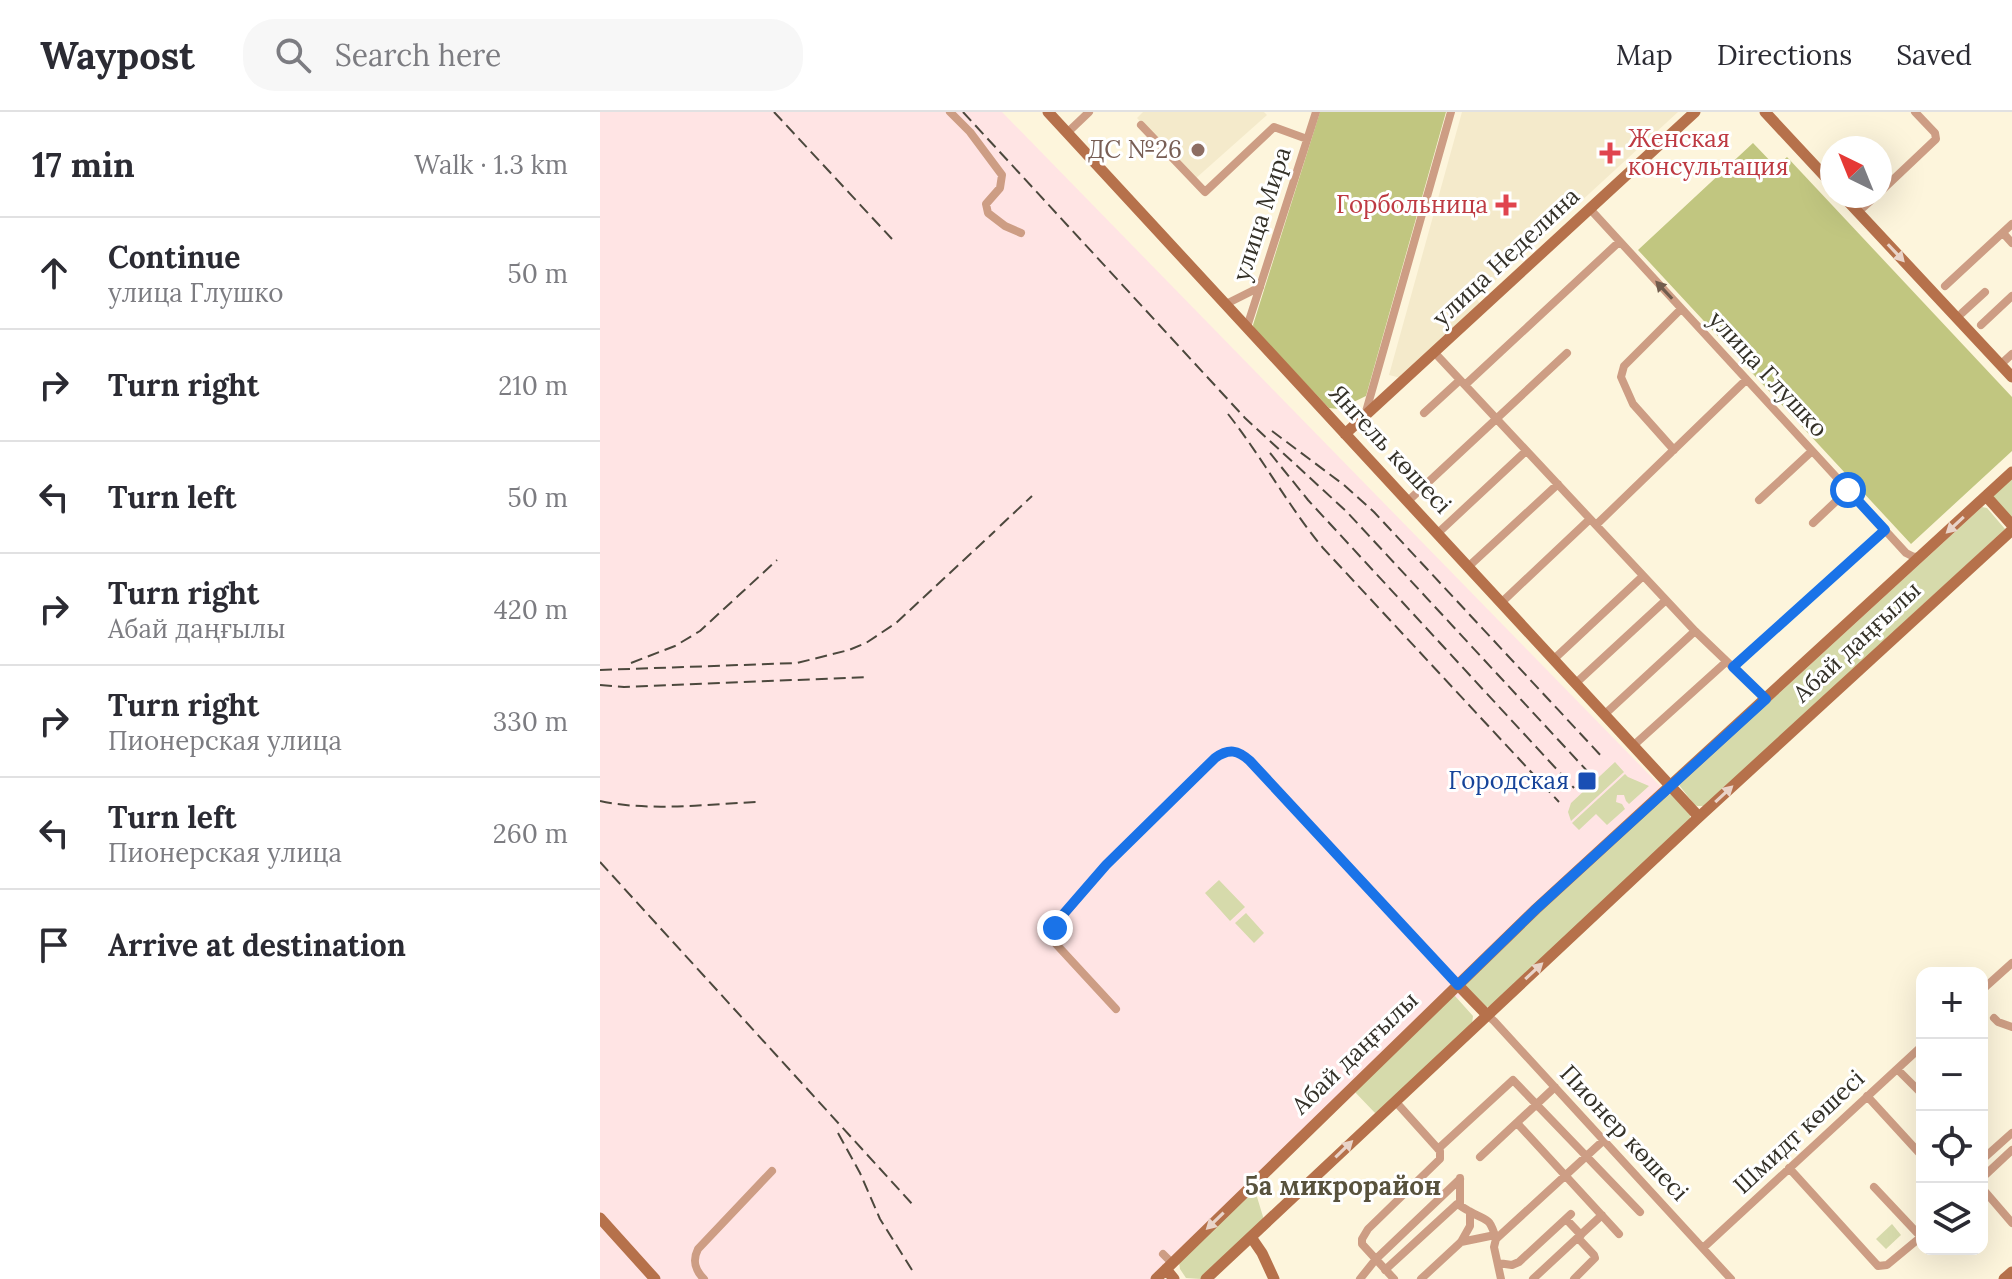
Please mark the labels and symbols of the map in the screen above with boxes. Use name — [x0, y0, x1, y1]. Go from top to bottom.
place label: Женская консультация — [1628, 123, 1788, 182]
place label: ДС №26 — [1088, 134, 1182, 165]
north arrow — [1820, 136, 1892, 208]
marker: ДС №26 — [1189, 141, 1207, 159]
marker: Женская консультация — [1599, 142, 1621, 164]
street label: улица Мира — [1225, 143, 1298, 285]
street label: улица Неделина — [1426, 180, 1586, 333]
place label: Горбольница — [1336, 189, 1488, 220]
marker: Горбольница — [1495, 194, 1517, 216]
one-way arrow — [1887, 243, 1905, 262]
one-way arrow — [1655, 281, 1673, 300]
street label: улица Глушко — [1702, 304, 1835, 443]
street label: Янгель көшесі — [1322, 377, 1458, 520]
route start — [1830, 472, 1866, 508]
one-way arrow — [1945, 516, 1964, 534]
street label: Абай даңғылы — [1785, 574, 1927, 710]
place label: Городская — [1448, 765, 1569, 796]
marker: Городская — [1576, 770, 1598, 792]
one-way arrow — [1715, 785, 1734, 803]
route end — [1037, 910, 1073, 946]
one-way arrow — [1524, 962, 1543, 980]
street label: Абай даңғылы — [1284, 985, 1424, 1121]
street label: Пионер көшесі — [1553, 1058, 1695, 1207]
street label: Шмидт көшесі — [1727, 1063, 1871, 1200]
one-way arrow — [1335, 1140, 1354, 1158]
district label: 5а микрорайон — [1245, 1169, 1441, 1202]
one-way arrow — [1206, 1211, 1225, 1230]

